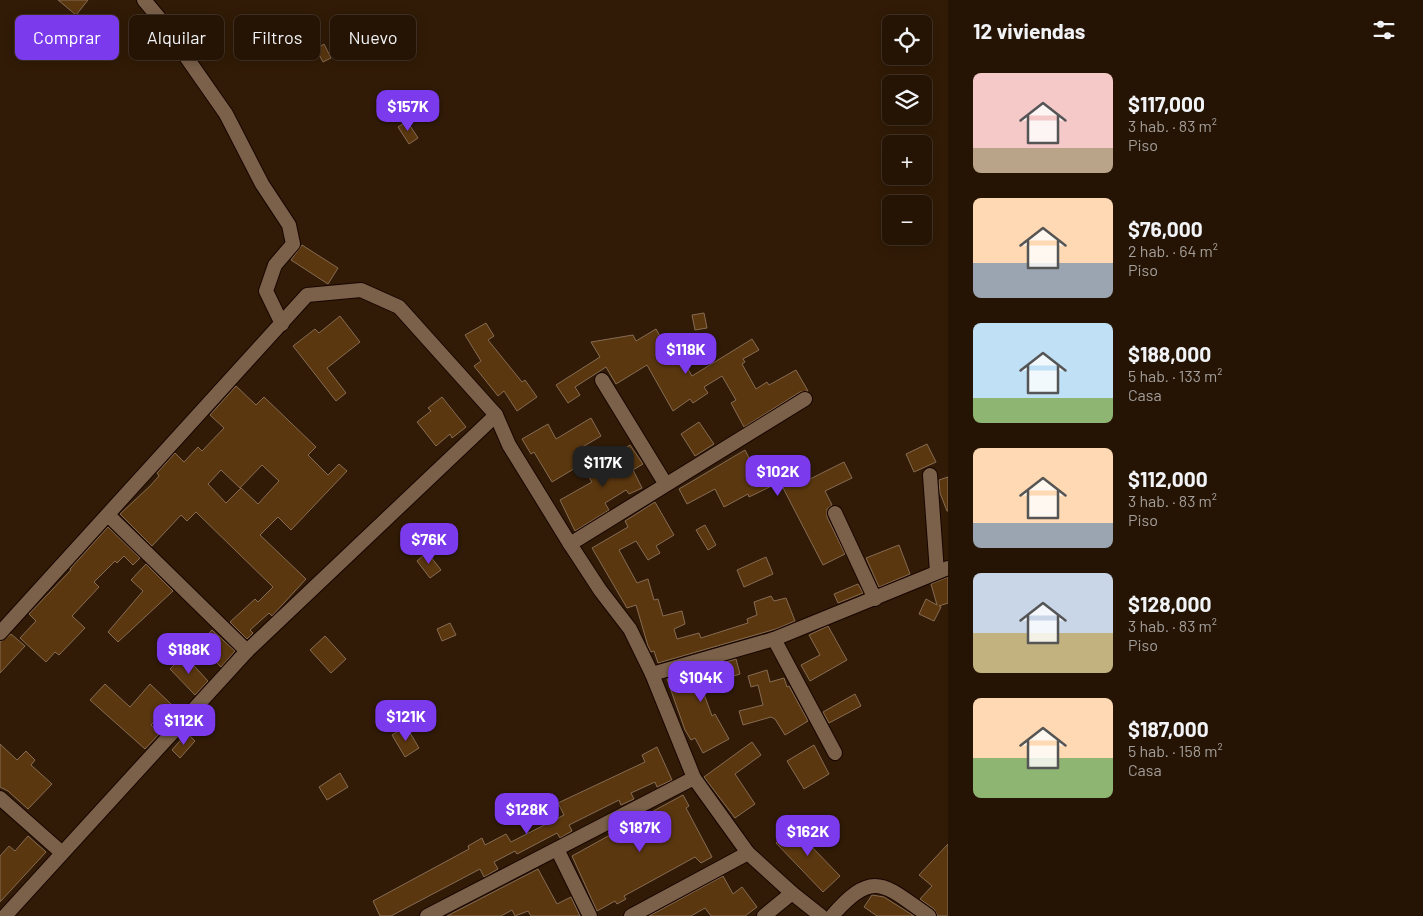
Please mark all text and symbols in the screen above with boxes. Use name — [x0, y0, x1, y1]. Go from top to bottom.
chip: Comprar — [15, 15, 119, 60]
chip: Alquilar — [129, 15, 224, 60]
chip: Filtros — [234, 15, 320, 60]
chip: Nuevo — [330, 15, 416, 60]
map controls — [882, 15, 932, 245]
button: locate — [882, 15, 932, 65]
icon: filters — [1370, 16, 1398, 44]
text: 12 viviendas — [973, 18, 1085, 43]
button: layers — [882, 75, 932, 125]
pin: $157K — [373, 90, 443, 132]
text: $117,000 — [1128, 91, 1205, 116]
icon: home — [1013, 93, 1073, 153]
text: $157K — [387, 96, 429, 115]
text: 3 hab. · 83 m² — [1128, 116, 1217, 135]
button: + — [882, 135, 932, 185]
text: Piso — [1128, 135, 1158, 154]
button: − — [882, 195, 932, 245]
text: $76,000 — [1128, 216, 1203, 241]
icon: home — [1013, 218, 1073, 278]
text: 2 hab. · 64 m² — [1128, 241, 1218, 260]
text: Piso — [1128, 260, 1158, 279]
pin: $118K — [651, 332, 721, 375]
text: $118K — [666, 339, 706, 358]
text: $188,000 — [1128, 341, 1211, 366]
icon: home — [1013, 343, 1073, 403]
text: 5 hab. · 133 m² — [1128, 366, 1223, 385]
text: Casa — [1128, 385, 1162, 404]
pin: $117K — [568, 446, 638, 488]
text: $117K — [584, 452, 622, 471]
pin: $102K — [743, 454, 813, 497]
text: $102K — [757, 461, 799, 480]
text: $112,000 — [1128, 466, 1208, 491]
icon: home — [1013, 468, 1073, 528]
text: 3 hab. · 83 m² — [1128, 491, 1217, 510]
text: Piso — [1128, 510, 1158, 529]
pin: $76K — [399, 522, 459, 565]
text: $76K — [411, 529, 447, 548]
text: $128,000 — [1128, 591, 1212, 616]
icon: home — [1013, 593, 1073, 653]
text: 3 hab. · 83 m² — [1128, 616, 1217, 635]
pin: $188K — [154, 632, 224, 675]
text: Piso — [1128, 635, 1158, 654]
text: $188K — [168, 639, 210, 658]
pin: $104K — [666, 660, 736, 703]
text: $104K — [679, 667, 723, 686]
pin: $121K — [371, 700, 441, 742]
pin: $112K — [149, 704, 219, 746]
text: $121K — [386, 706, 426, 725]
text: $112K — [164, 710, 204, 729]
text: $187,000 — [1128, 716, 1209, 741]
icon: home — [1013, 718, 1073, 778]
text: 5 hab. · 158 m² — [1128, 741, 1223, 760]
text: Casa — [1128, 760, 1162, 779]
pin: $128K — [492, 792, 562, 835]
text: $128K — [506, 799, 548, 818]
pin: $187K — [605, 810, 675, 853]
pin: $162K — [773, 814, 843, 857]
text: $187K — [619, 817, 661, 836]
text: $162K — [787, 821, 829, 840]

